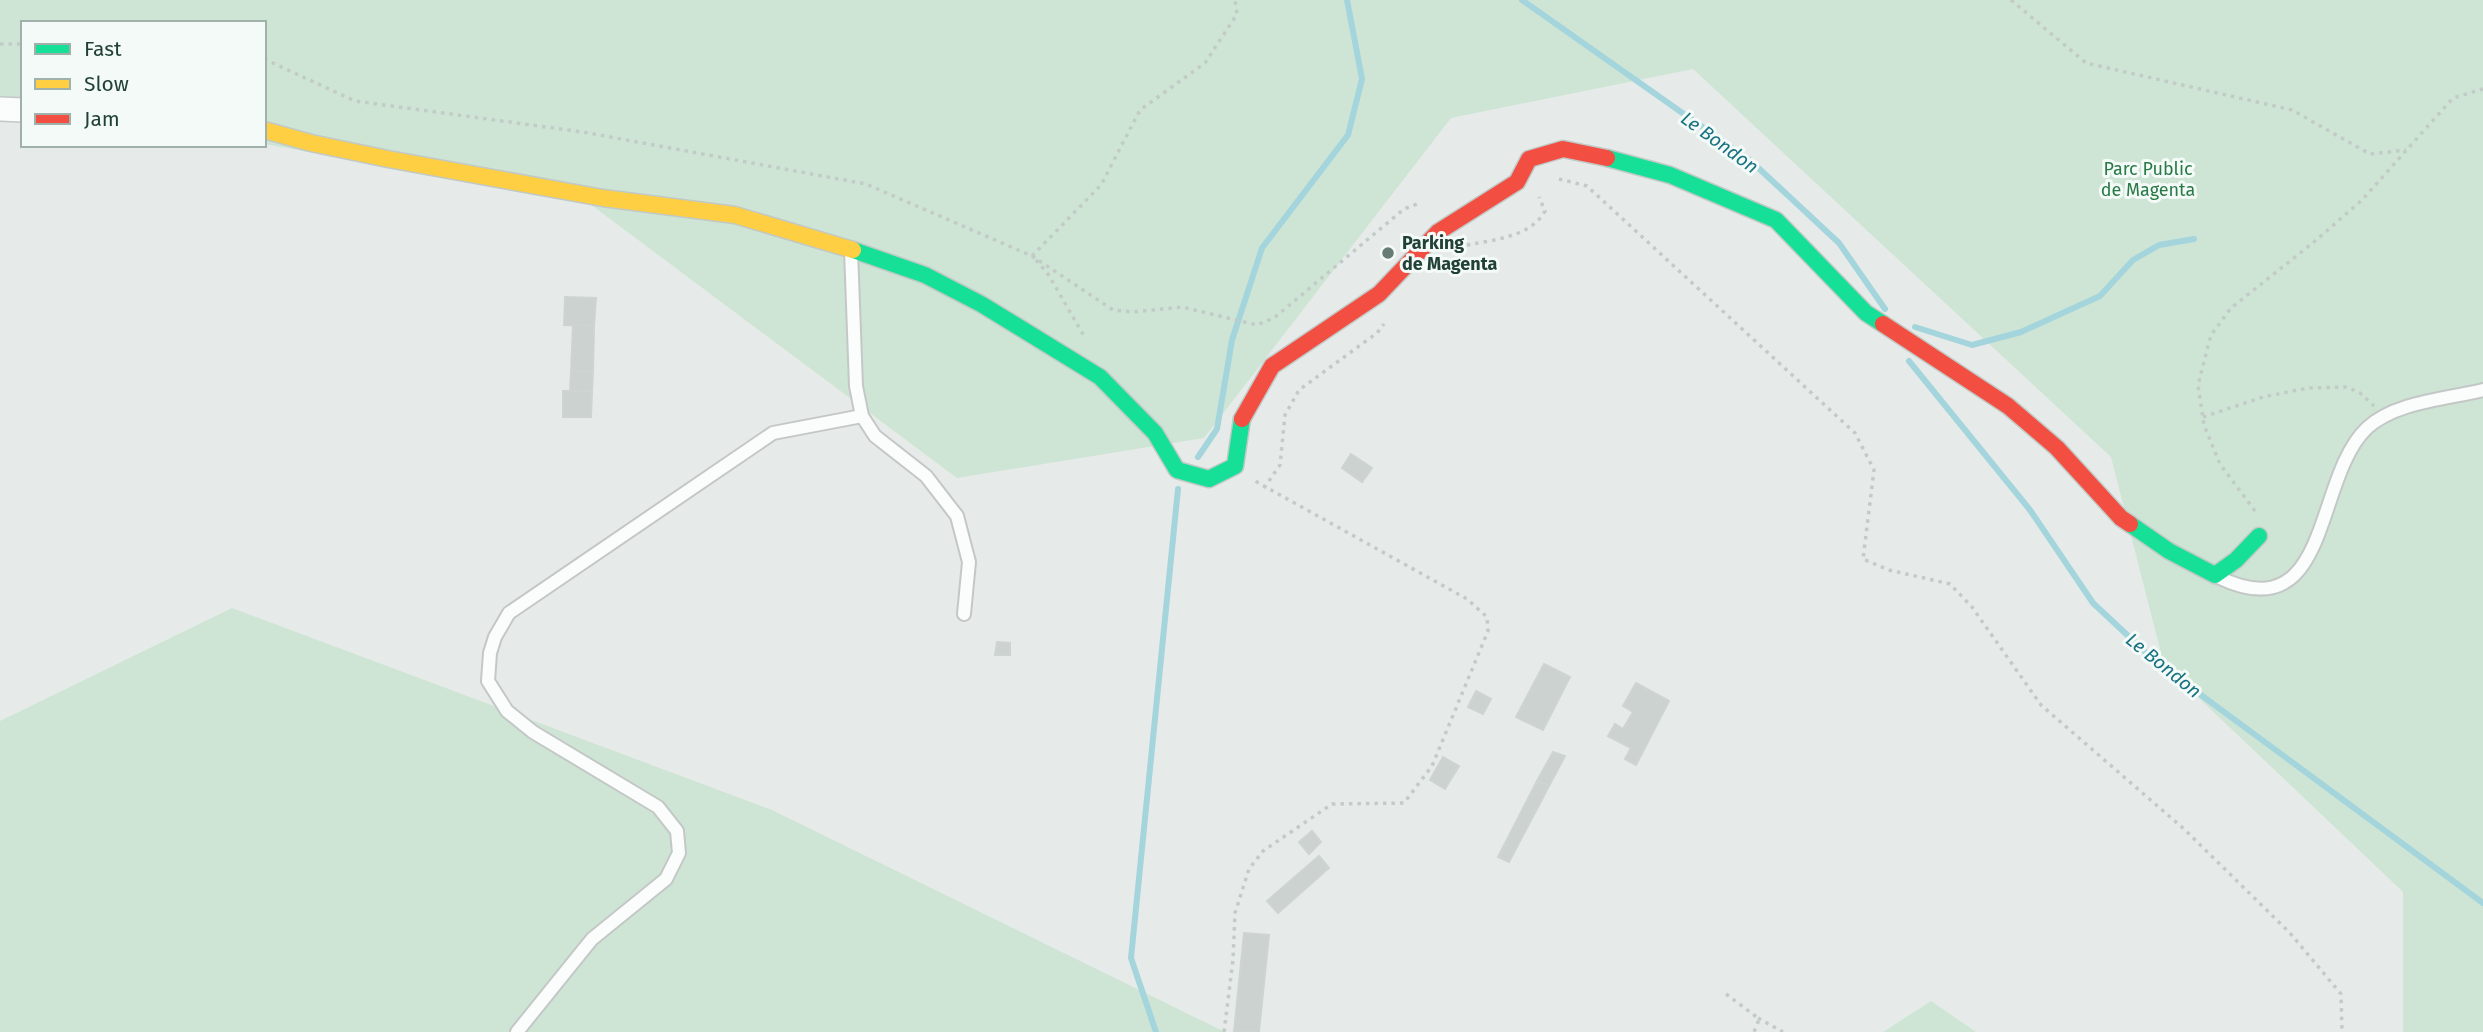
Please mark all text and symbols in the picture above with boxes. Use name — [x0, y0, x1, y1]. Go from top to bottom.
legend — [21, 21, 266, 147]
text: Fast — [84, 36, 122, 62]
text: Slow — [84, 71, 129, 97]
text: Jam — [84, 106, 120, 132]
water label: Le Bondon — [1676, 107, 1763, 178]
park label: Parc Public de Magenta — [2101, 158, 2195, 201]
place label: Parking de Magenta — [1402, 232, 1497, 275]
marker: Parking de Magenta — [1380, 245, 1396, 261]
water label: Le Bondon — [2121, 628, 2206, 703]

